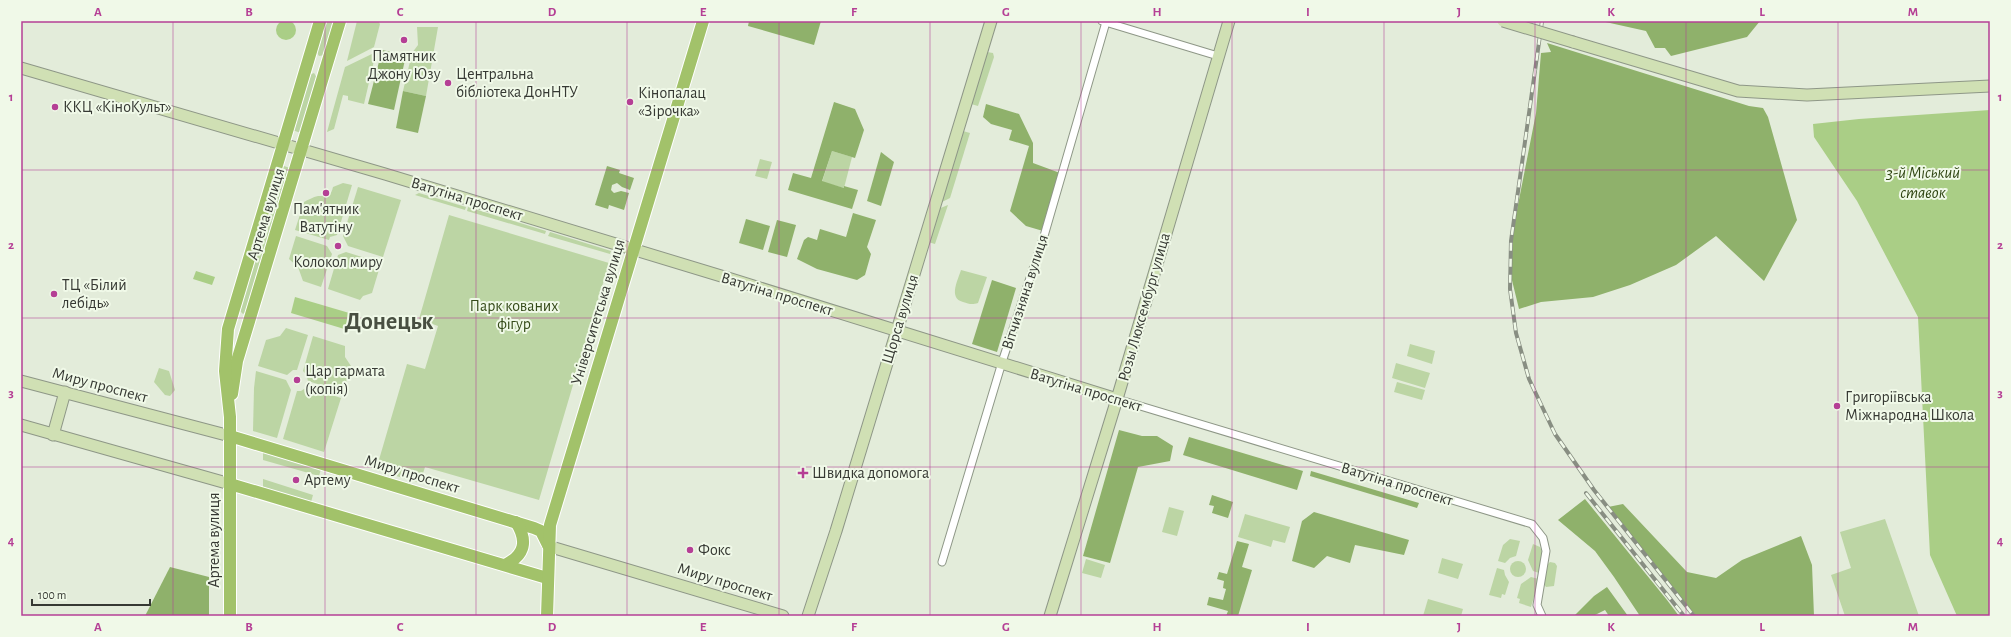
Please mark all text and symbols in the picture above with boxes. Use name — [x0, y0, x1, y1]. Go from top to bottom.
text: A — [94, 6, 102, 19]
text: B — [245, 6, 253, 19]
text: C — [397, 6, 404, 19]
text: D — [548, 6, 557, 19]
text: E — [700, 6, 707, 19]
text: F — [851, 6, 858, 19]
text: G — [1002, 6, 1010, 19]
text: H — [1152, 6, 1162, 19]
text: I — [1306, 6, 1310, 19]
text: J — [1457, 6, 1461, 19]
text: K — [1607, 6, 1615, 19]
text: L — [1759, 6, 1765, 19]
text: M — [1908, 6, 1918, 19]
marker: Памятник Джону Юзу — [399, 35, 409, 45]
place label: Памятник Джону Юзу — [367, 48, 441, 83]
place label: Центральна бібліотека ДонНТУ — [456, 66, 578, 100]
marker: Центральна бібліотека ДонНТУ — [443, 78, 453, 88]
place label: Кінопалац «Зірочка» — [638, 85, 706, 119]
text: 1 — [9, 91, 13, 104]
text: 1 — [1998, 91, 2002, 104]
marker: Кінопалац «Зірочка» — [625, 97, 635, 107]
place label: ККЦ «КіноКульт» — [63, 99, 172, 116]
marker: ККЦ «КіноКульт» — [50, 102, 60, 112]
water label: 3-й Міський ставок — [1886, 164, 1960, 201]
street label: Артема вулиця — [244, 166, 289, 262]
street label: Ватутіна проспект — [409, 174, 525, 225]
marker: Пам'ятник Ватутіну — [321, 188, 331, 198]
place label: Пам'ятник Ватутіну — [293, 201, 360, 236]
street label: Розы Люксембург улица — [1115, 231, 1174, 383]
street label: Вітчизняна вулиця — [999, 232, 1052, 352]
street label: Університетська вулиця — [568, 237, 629, 387]
text: 2 — [8, 239, 14, 252]
text: 2 — [1997, 239, 2003, 252]
marker: Колокол миру — [333, 241, 343, 251]
place label: Колокол миру — [293, 254, 383, 271]
street label: Ватутіна проспект — [719, 269, 835, 320]
street label: Щорса вулиця — [879, 272, 922, 366]
place label: ТЦ «Білий лебідь» — [62, 277, 127, 311]
marker: ТЦ «Білий лебідь» — [49, 289, 59, 299]
park label: Парк кованих фігур — [470, 298, 558, 333]
district label: Донецьк — [345, 310, 434, 334]
place label: Цар гармата (копія) — [305, 363, 385, 397]
street label: Миру проспект — [50, 365, 150, 406]
street label: Ватутіна проспект — [1028, 365, 1144, 416]
marker: Цар гармата (копія) — [292, 375, 302, 385]
text: 3 — [8, 387, 14, 400]
text: 3 — [1997, 387, 2003, 400]
place label: Григоріївська Міжнародна Школа — [1845, 389, 1974, 423]
marker: Григоріївська Міжнародна Школа — [1832, 401, 1842, 411]
street label: Миру проспект — [362, 452, 461, 497]
street label: Ватутіна проспект — [1339, 459, 1455, 510]
place label: Швидка допомога — [812, 465, 929, 481]
marker: Швидка допомога — [797, 467, 809, 479]
place label: Артему — [304, 472, 351, 489]
marker: Артему — [291, 475, 301, 485]
street label: Артема вулиця — [206, 492, 223, 588]
text: 4 — [8, 535, 15, 548]
text: 4 — [1997, 535, 2004, 548]
place label: Фокс — [698, 542, 731, 558]
marker: Фокс — [685, 545, 695, 555]
street label: Миру проспект — [675, 560, 774, 605]
scale bar — [32, 581, 150, 607]
text: 100 m — [38, 589, 66, 601]
text: A — [94, 621, 102, 634]
text: B — [245, 621, 253, 634]
text: C — [397, 621, 404, 634]
text: D — [548, 621, 557, 634]
text: E — [700, 621, 707, 634]
text: F — [851, 621, 858, 634]
text: G — [1002, 621, 1010, 634]
text: H — [1152, 621, 1162, 634]
text: I — [1306, 621, 1310, 634]
text: J — [1457, 621, 1461, 634]
text: K — [1607, 621, 1615, 634]
text: L — [1759, 621, 1765, 634]
text: M — [1908, 621, 1918, 634]

